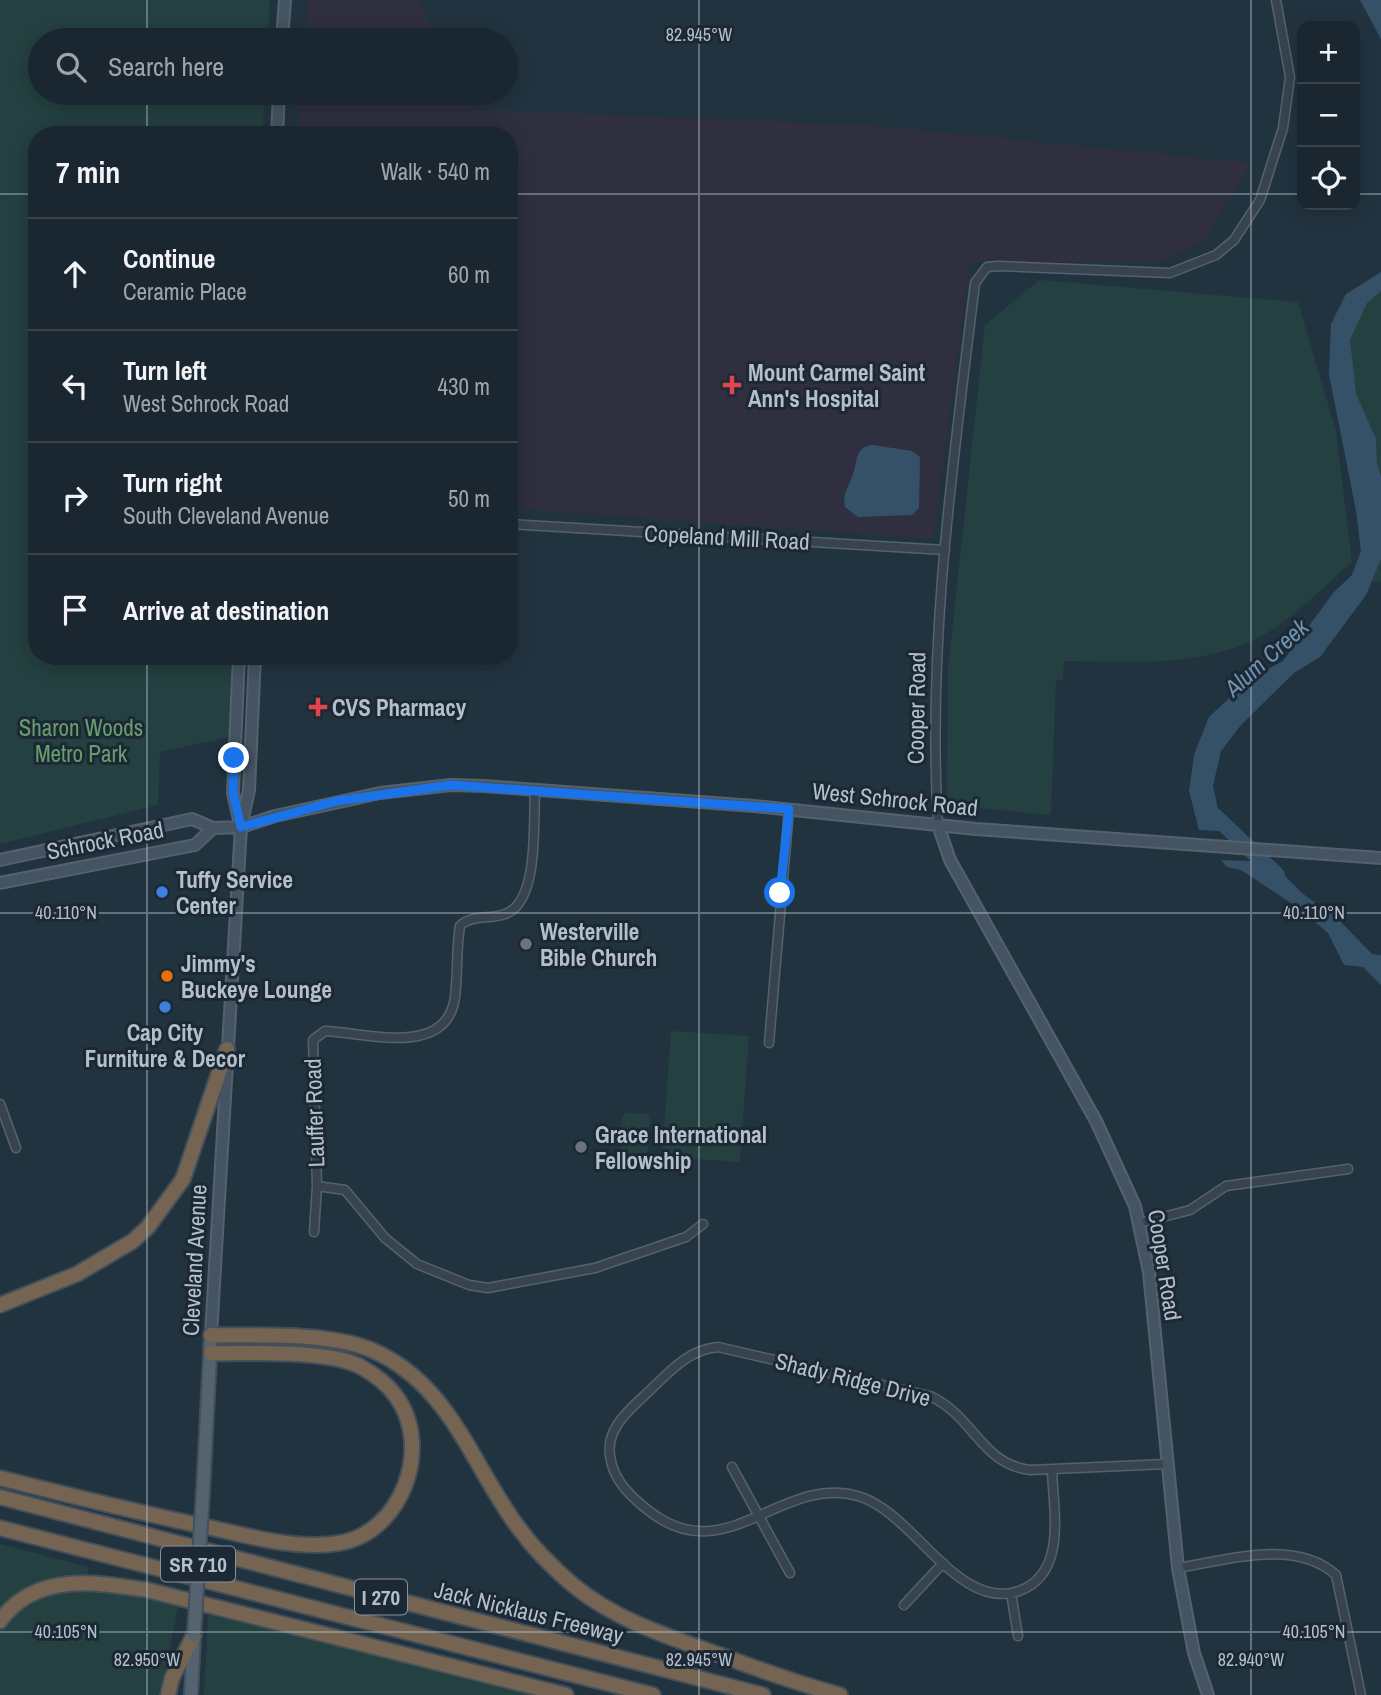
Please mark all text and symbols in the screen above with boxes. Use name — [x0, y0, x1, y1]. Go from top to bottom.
map controls — [1297, 21, 1360, 210]
button: + — [1297, 21, 1360, 84]
text: 82.945°W — [666, 22, 732, 47]
search box — [28, 28, 518, 105]
icon: search — [52, 48, 90, 86]
text: Search here — [108, 49, 224, 84]
button: − — [1297, 84, 1360, 147]
button: locate — [1297, 147, 1360, 210]
text: 7 min — [56, 152, 120, 192]
text: Walk · 540 m — [381, 156, 490, 187]
text: Continue — [123, 241, 215, 276]
icon: ahead — [56, 255, 94, 293]
text: 60 m — [448, 259, 490, 290]
text: Ceramic Place — [123, 276, 247, 307]
text: Turn left — [123, 353, 207, 388]
place label: Mount Carmel Saint Ann's Hospital — [748, 357, 925, 414]
icon: left — [56, 367, 94, 405]
text: 430 m — [438, 371, 490, 402]
marker: Mount Carmel Saint Ann's Hospital — [722, 375, 742, 395]
text: West Schrock Road — [123, 388, 289, 419]
text: Turn right — [123, 465, 222, 500]
icon: right — [56, 479, 94, 517]
text: 50 m — [448, 483, 490, 514]
text: South Cleveland Avenue — [123, 500, 329, 531]
street label: Copeland Mill Road — [643, 517, 811, 557]
icon: arrive — [56, 591, 94, 629]
text: Arrive at destination — [123, 593, 329, 628]
water label: Alum Creek — [1216, 610, 1316, 704]
street label: Cooper Road — [900, 652, 932, 764]
place label: CVS Pharmacy — [332, 692, 467, 723]
marker: CVS Pharmacy — [310, 699, 326, 715]
park label: Sharon Woods Metro Park — [19, 712, 143, 769]
route end — [218, 742, 249, 773]
street label: West Schrock Road — [811, 775, 979, 823]
street label: Schrock Road — [44, 813, 166, 867]
place label: Tuffy Service Center — [176, 864, 293, 921]
route start — [764, 877, 795, 908]
marker: Tuffy Service Center — [154, 884, 170, 900]
text: 40.110°N — [35, 900, 97, 925]
text: 40.110°N — [1283, 900, 1345, 925]
place label: Westerville Bible Church — [540, 916, 657, 973]
marker: Westerville Bible Church — [518, 936, 534, 952]
place label: Jimmy's Buckeye Lounge — [181, 948, 332, 1005]
marker: Jimmy's Buckeye Lounge — [159, 968, 175, 984]
marker: Cap City Furniture & Decor — [157, 999, 173, 1015]
place label: Cap City Furniture & Decor — [85, 1017, 246, 1074]
street label: Lauffer Road — [297, 1058, 331, 1168]
place label: Grace International Fellowship — [595, 1119, 767, 1176]
marker: Grace International Fellowship — [573, 1139, 589, 1155]
street label: Cleveland Avenue — [175, 1183, 213, 1337]
street label: Cooper Road — [1141, 1207, 1189, 1323]
street label: Shady Ridge Drive — [772, 1345, 934, 1413]
road number: SR 710 — [161, 1546, 235, 1582]
street label: Jack Nicklaus Freeway — [431, 1574, 627, 1651]
road number: I 270 — [355, 1580, 407, 1614]
text: 40.105°N — [35, 1619, 98, 1644]
text: 40.105°N — [1283, 1619, 1346, 1644]
text: 82.950°W — [114, 1647, 180, 1672]
text: 82.945°W — [666, 1647, 732, 1672]
text: 82.940°W — [1218, 1647, 1284, 1672]

